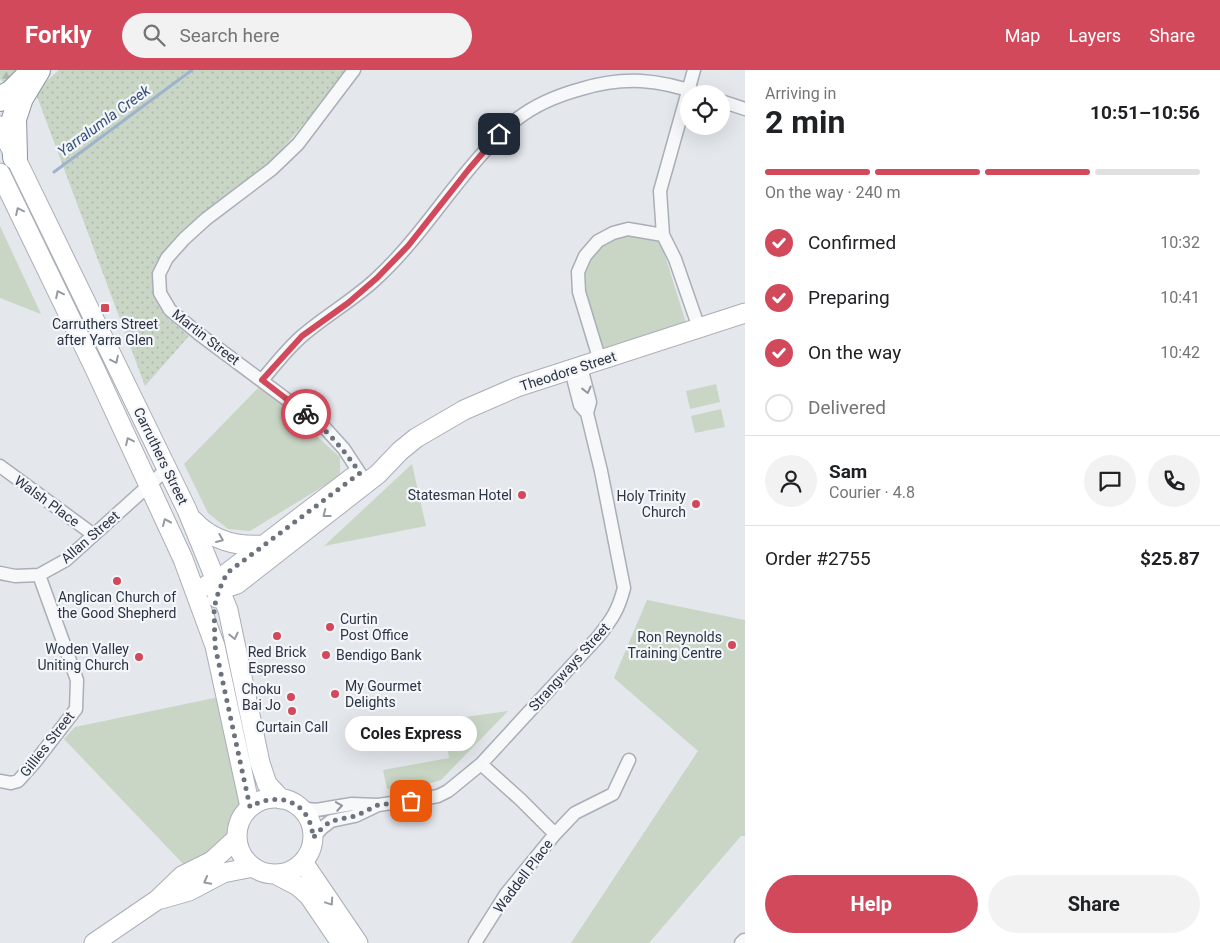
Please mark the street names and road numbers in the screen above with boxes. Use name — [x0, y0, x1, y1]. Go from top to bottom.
street label: Martin Street — [169, 306, 243, 369]
street label: Theodore Street — [518, 348, 618, 394]
street label: Carruthers Street — [131, 405, 192, 508]
street label: Walsh Place — [11, 472, 83, 530]
street label: Allan Street — [58, 507, 123, 567]
street label: Strangways Street — [525, 619, 613, 714]
street label: Gillies Street — [17, 708, 78, 780]
street label: Waddell Place — [490, 836, 556, 916]

